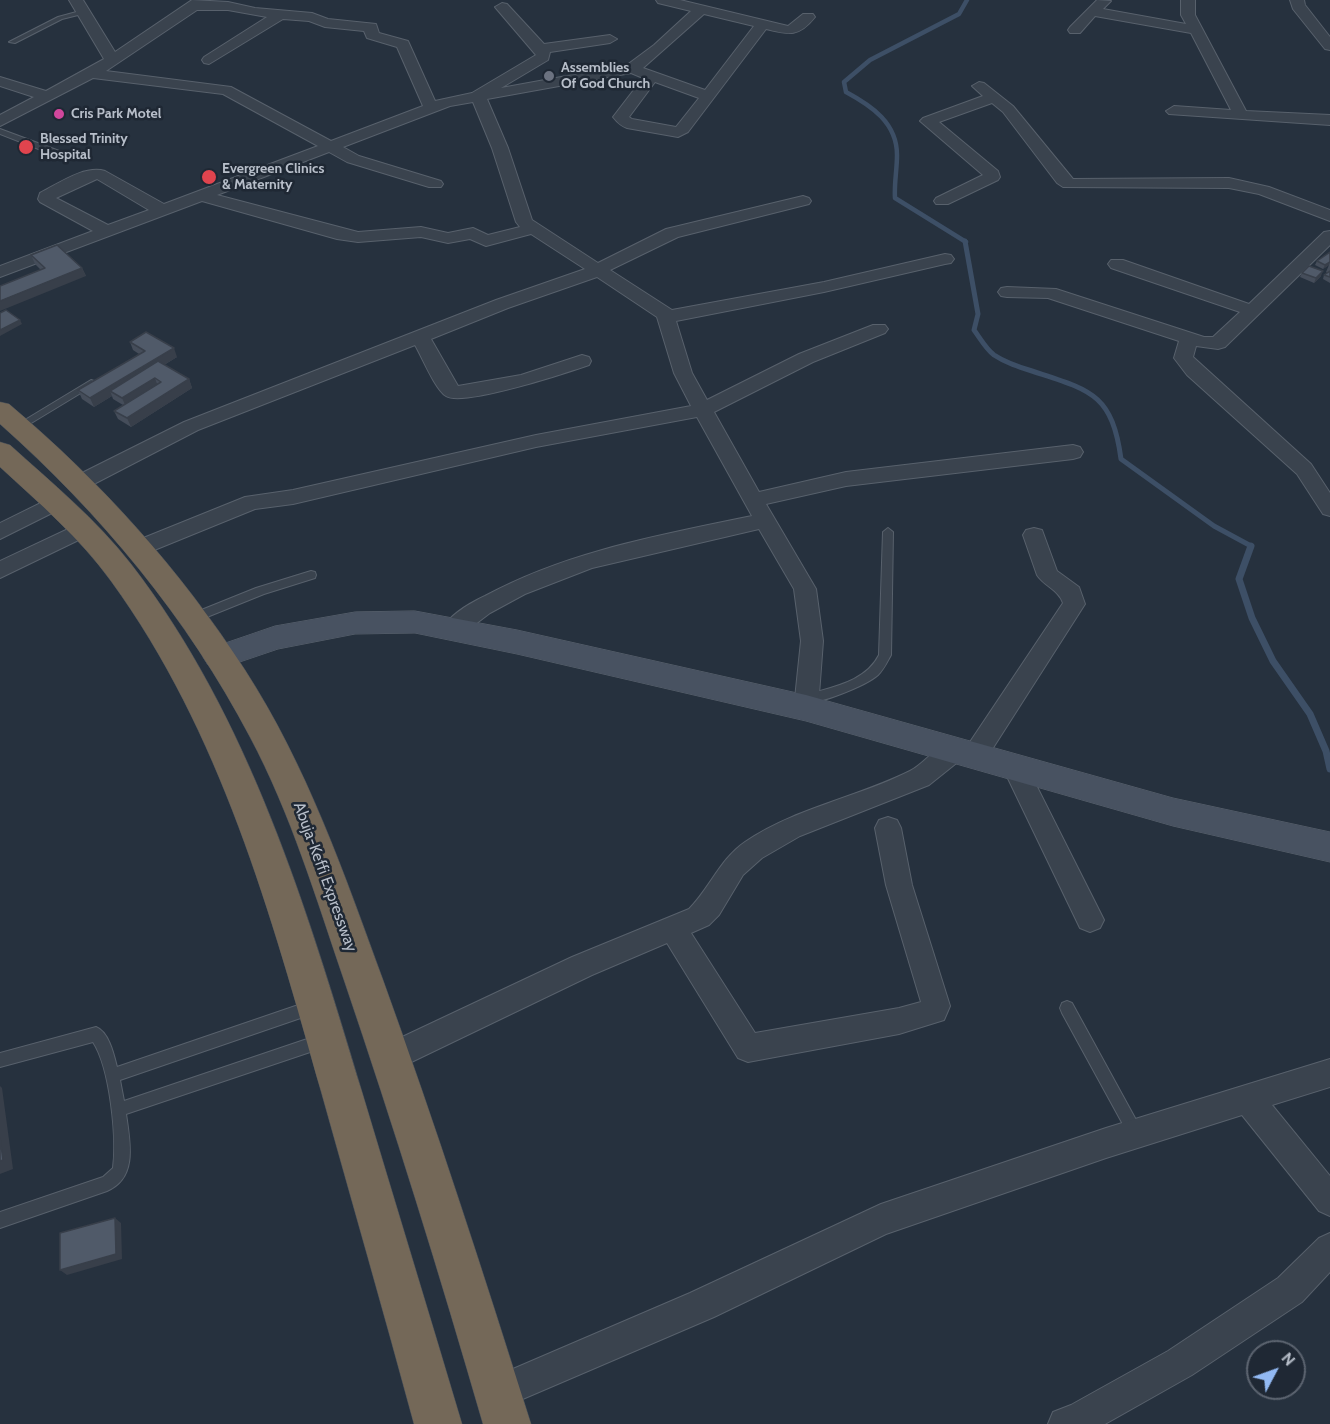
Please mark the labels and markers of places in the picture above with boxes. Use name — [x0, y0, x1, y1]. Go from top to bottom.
place label: Assemblies Of God Church — [561, 60, 650, 92]
marker: Assemblies Of God Church — [542, 69, 556, 83]
place label: Cris Park Motel — [71, 106, 161, 122]
marker: Cris Park Motel — [52, 107, 66, 121]
place label: Blessed Trinity Hospital — [40, 131, 128, 164]
marker: Blessed Trinity Hospital — [17, 138, 35, 156]
place label: Evergreen Clinics & Maternity — [222, 161, 324, 194]
marker: Evergreen Clinics & Maternity — [200, 168, 218, 186]

